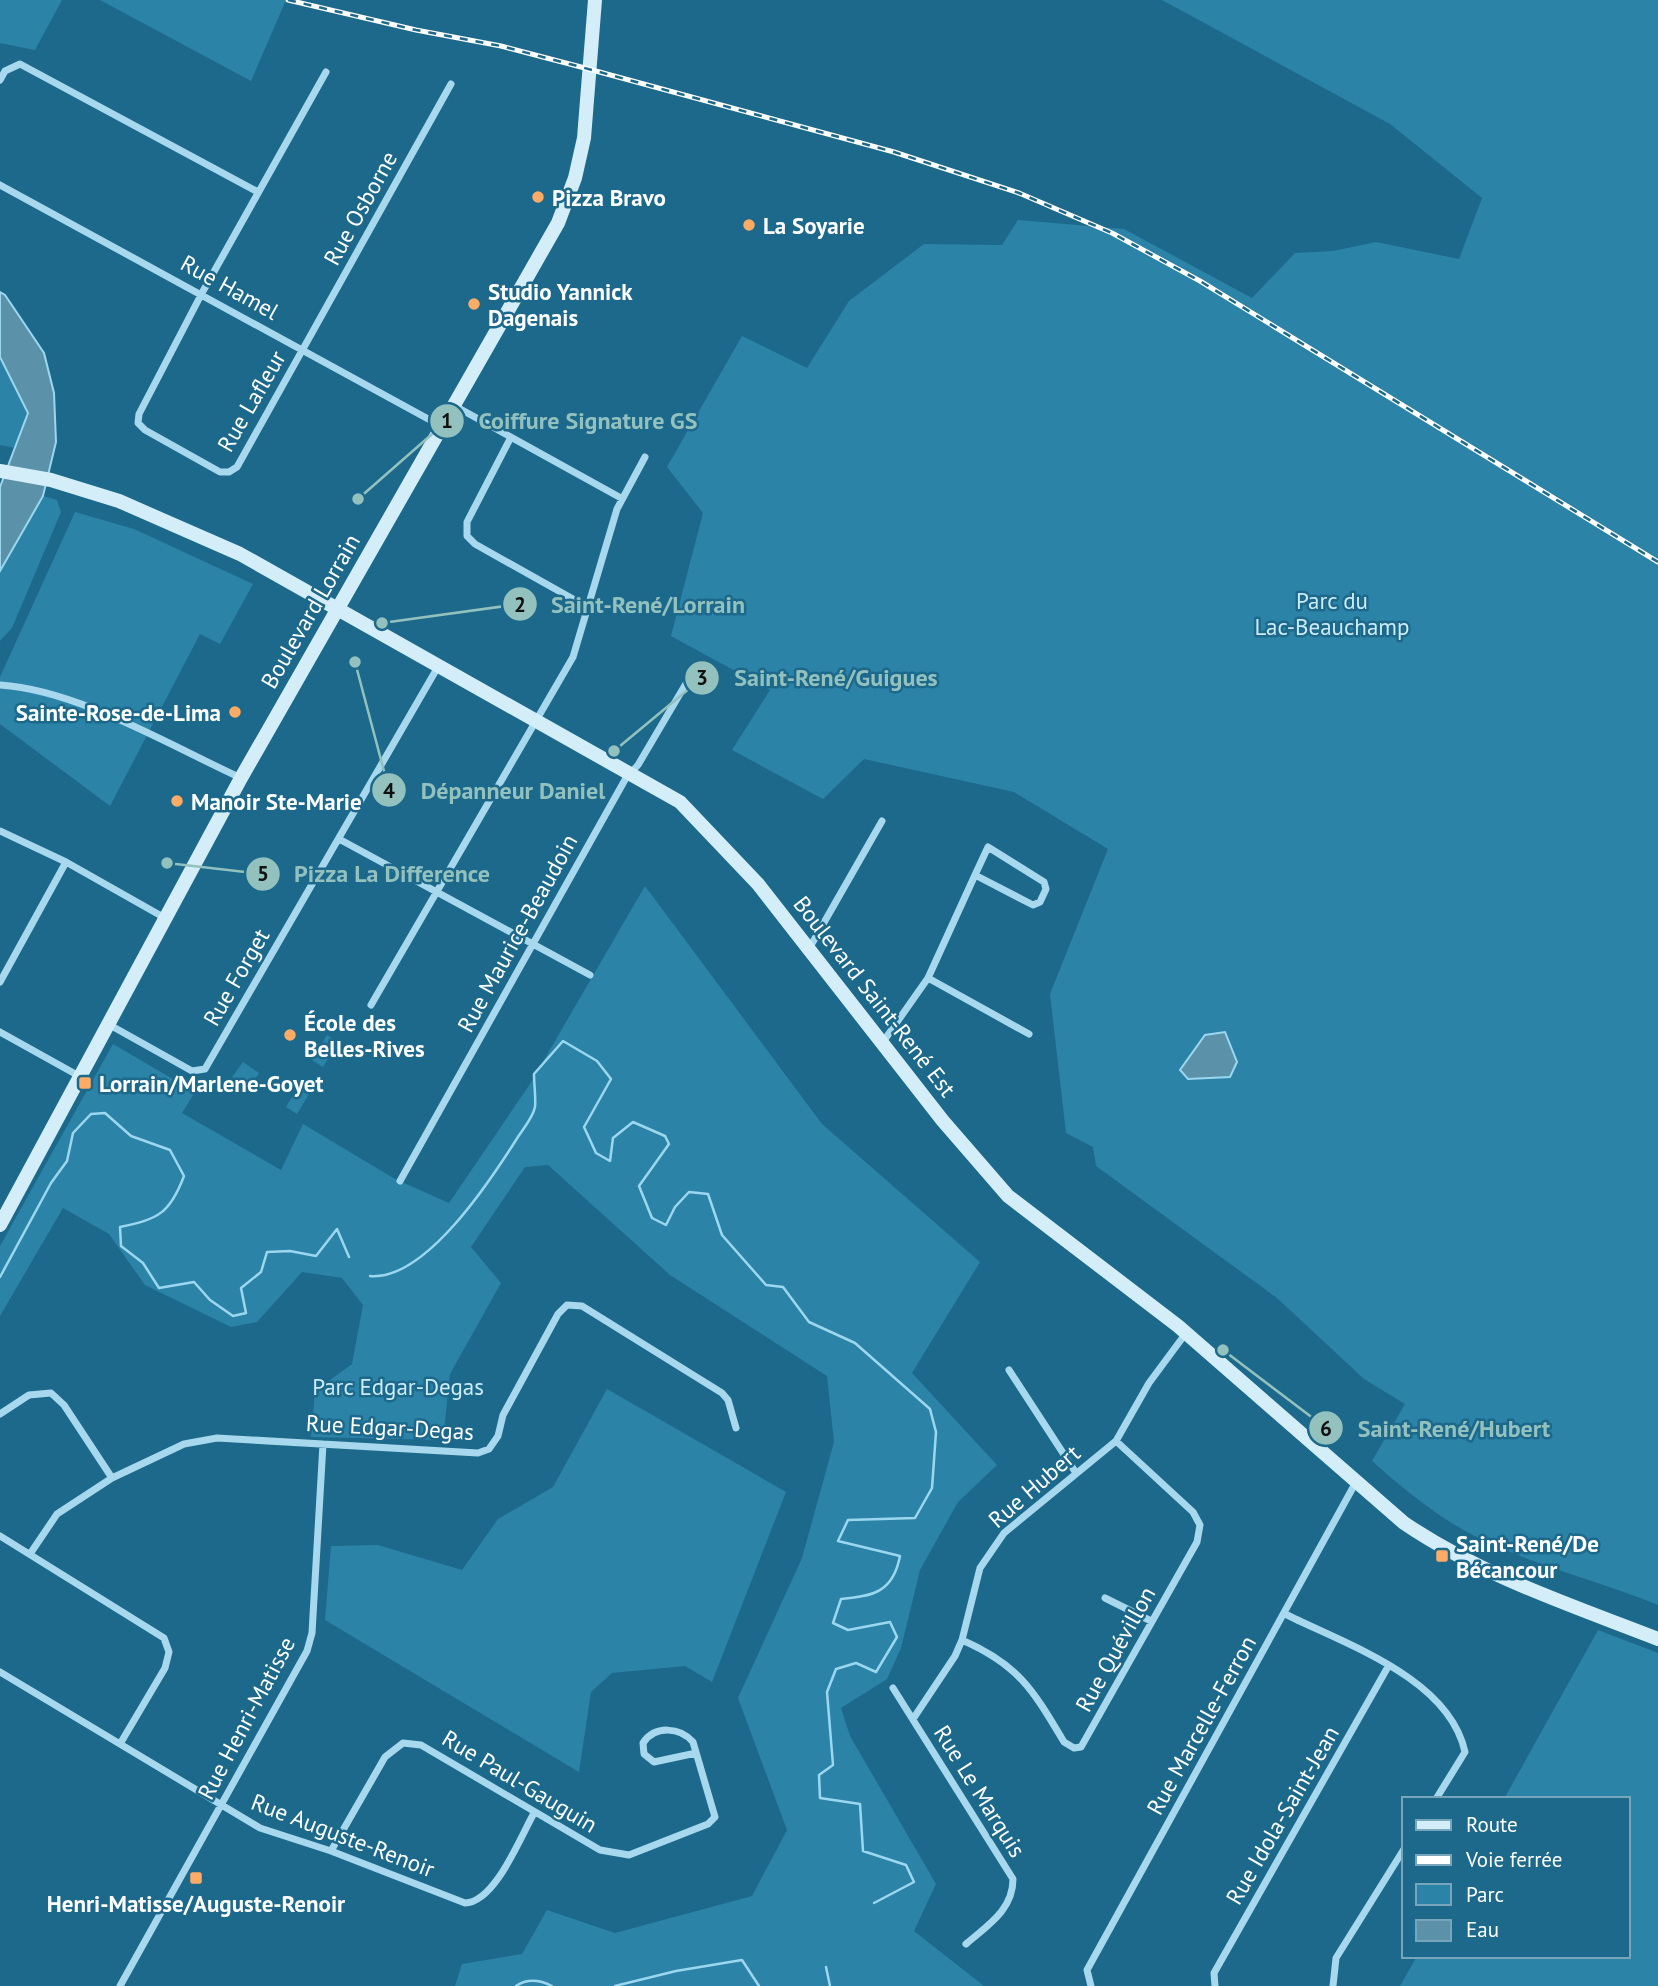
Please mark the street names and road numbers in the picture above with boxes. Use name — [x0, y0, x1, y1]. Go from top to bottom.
street label: Rue Osborne — [317, 146, 403, 270]
street label: Rue Hamel — [176, 248, 284, 326]
street label: Rue Lafleur — [210, 345, 292, 457]
street label: Boulevard Lorrain — [254, 529, 366, 693]
street label: Rue Maurice-Beaudoin — [451, 829, 583, 1037]
street label: Boulevard Saint-René Est — [788, 890, 963, 1102]
street label: Rue Forget — [197, 923, 276, 1031]
street label: Rue Edgar-Degas — [305, 1408, 475, 1446]
street label: Rue Hubert — [982, 1438, 1086, 1534]
street label: Rue Quévillon — [1069, 1581, 1161, 1717]
street label: Rue Marcelle-Ferron — [1140, 1630, 1262, 1820]
street label: Rue Henri-Matisse — [191, 1632, 301, 1804]
street label: Rue Le Marquis — [928, 1720, 1032, 1862]
street label: Rue Idola-Saint-Jean — [1219, 1720, 1345, 1910]
street label: Rue Paul-Gauguin — [437, 1723, 603, 1839]
street label: Rue Auguste-Renoir — [247, 1787, 439, 1883]

